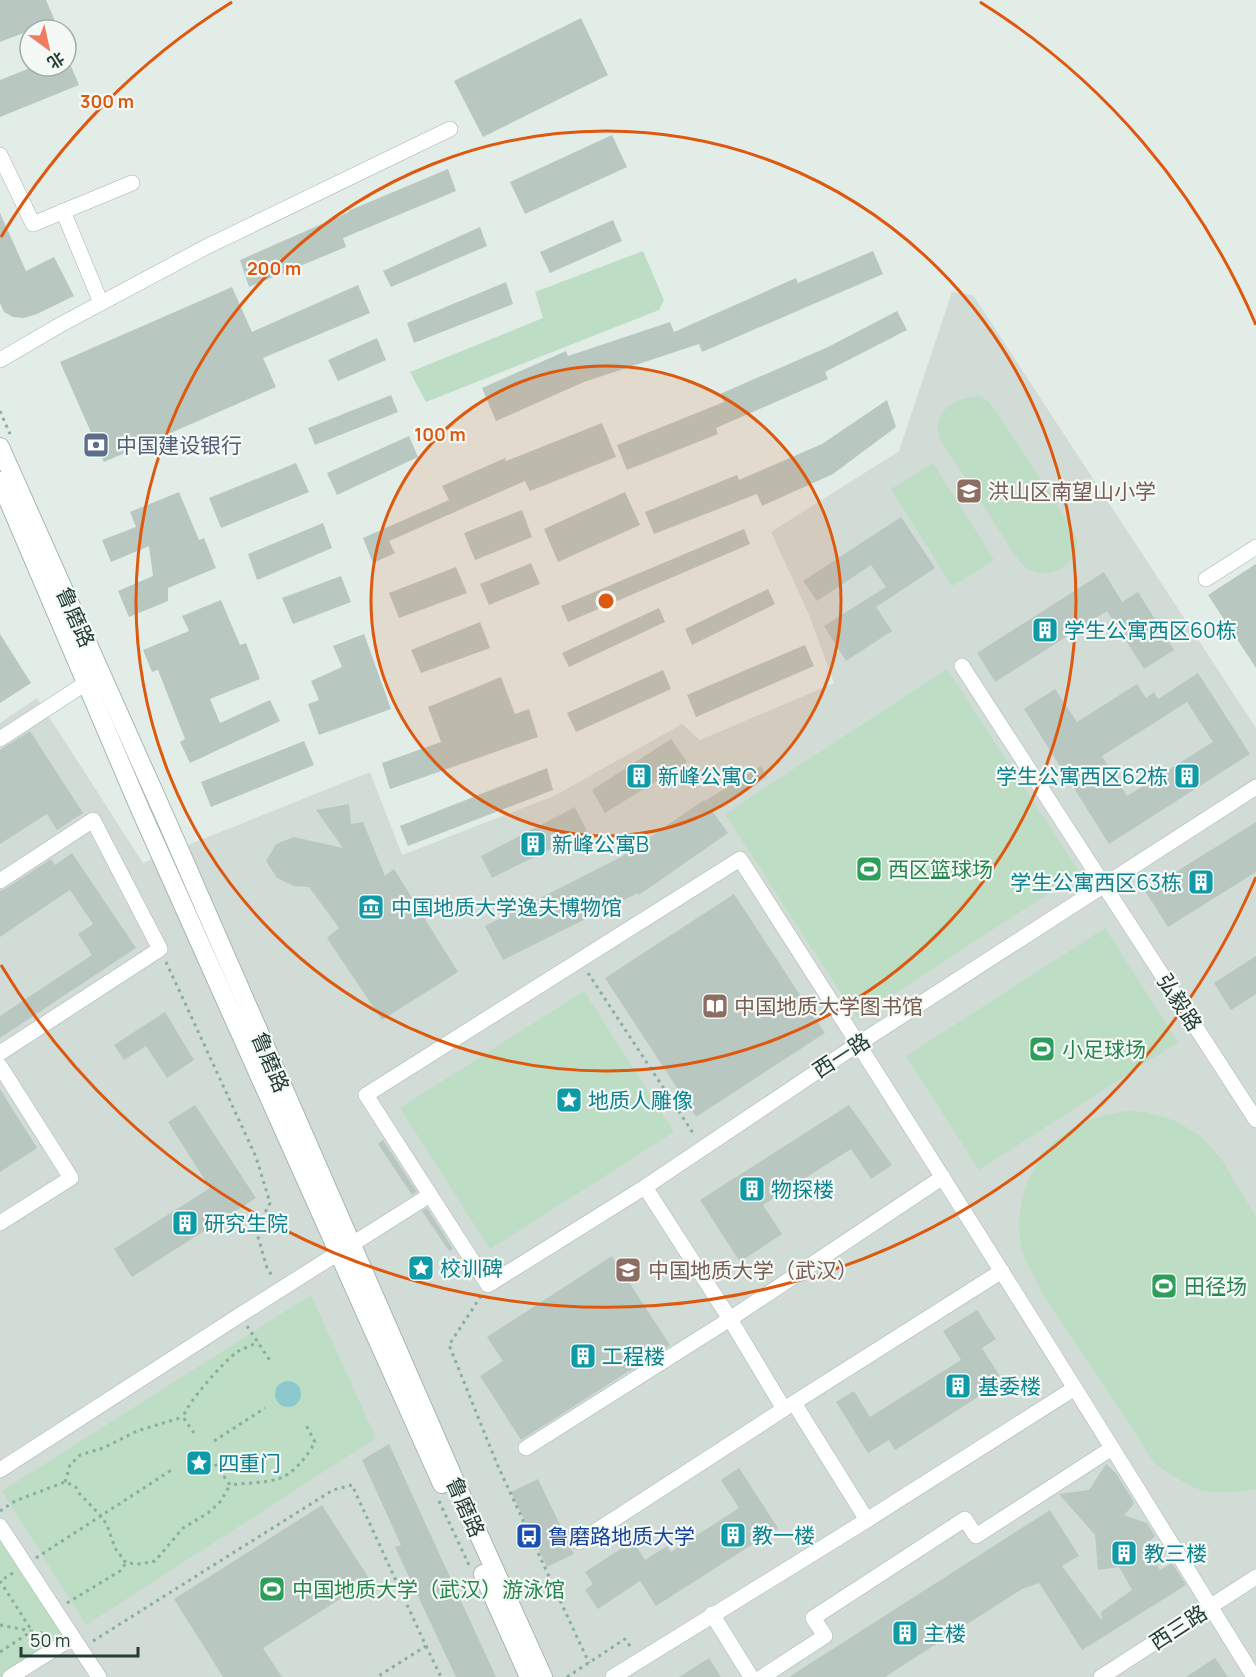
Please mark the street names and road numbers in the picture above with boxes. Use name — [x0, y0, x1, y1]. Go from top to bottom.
street label: 鲁磨路 — [50, 583, 102, 651]
street label: 弘毅路 — [1151, 968, 1209, 1036]
street label: 西一路 — [807, 1026, 875, 1084]
street label: 鲁磨路 — [246, 1028, 296, 1096]
street label: 鲁磨路 — [440, 1473, 492, 1541]
street label: 西三路 — [1144, 1598, 1212, 1656]

